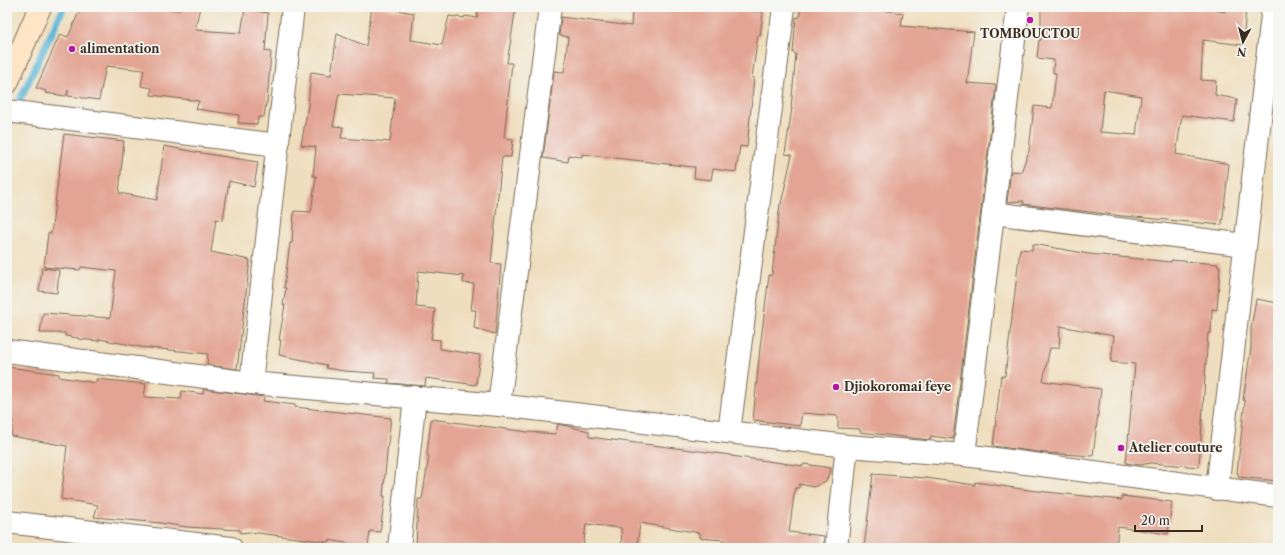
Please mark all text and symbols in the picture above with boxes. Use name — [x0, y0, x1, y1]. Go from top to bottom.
marker: TOMBOUCTOU — [1025, 15, 1035, 25]
north arrow — [1223, 22, 1263, 62]
place label: TOMBOUCTOU — [980, 26, 1080, 41]
place label: alimentation — [80, 41, 160, 56]
marker: alimentation — [67, 44, 77, 54]
text: N — [1236, 44, 1247, 59]
place label: Djiokoromai feye — [844, 379, 951, 394]
marker: Djiokoromai feye — [831, 382, 841, 392]
place label: Atelier couture — [1128, 440, 1222, 455]
marker: Atelier couture — [1116, 443, 1126, 453]
scale bar — [1135, 507, 1202, 533]
text: 20 m — [1141, 513, 1170, 528]

